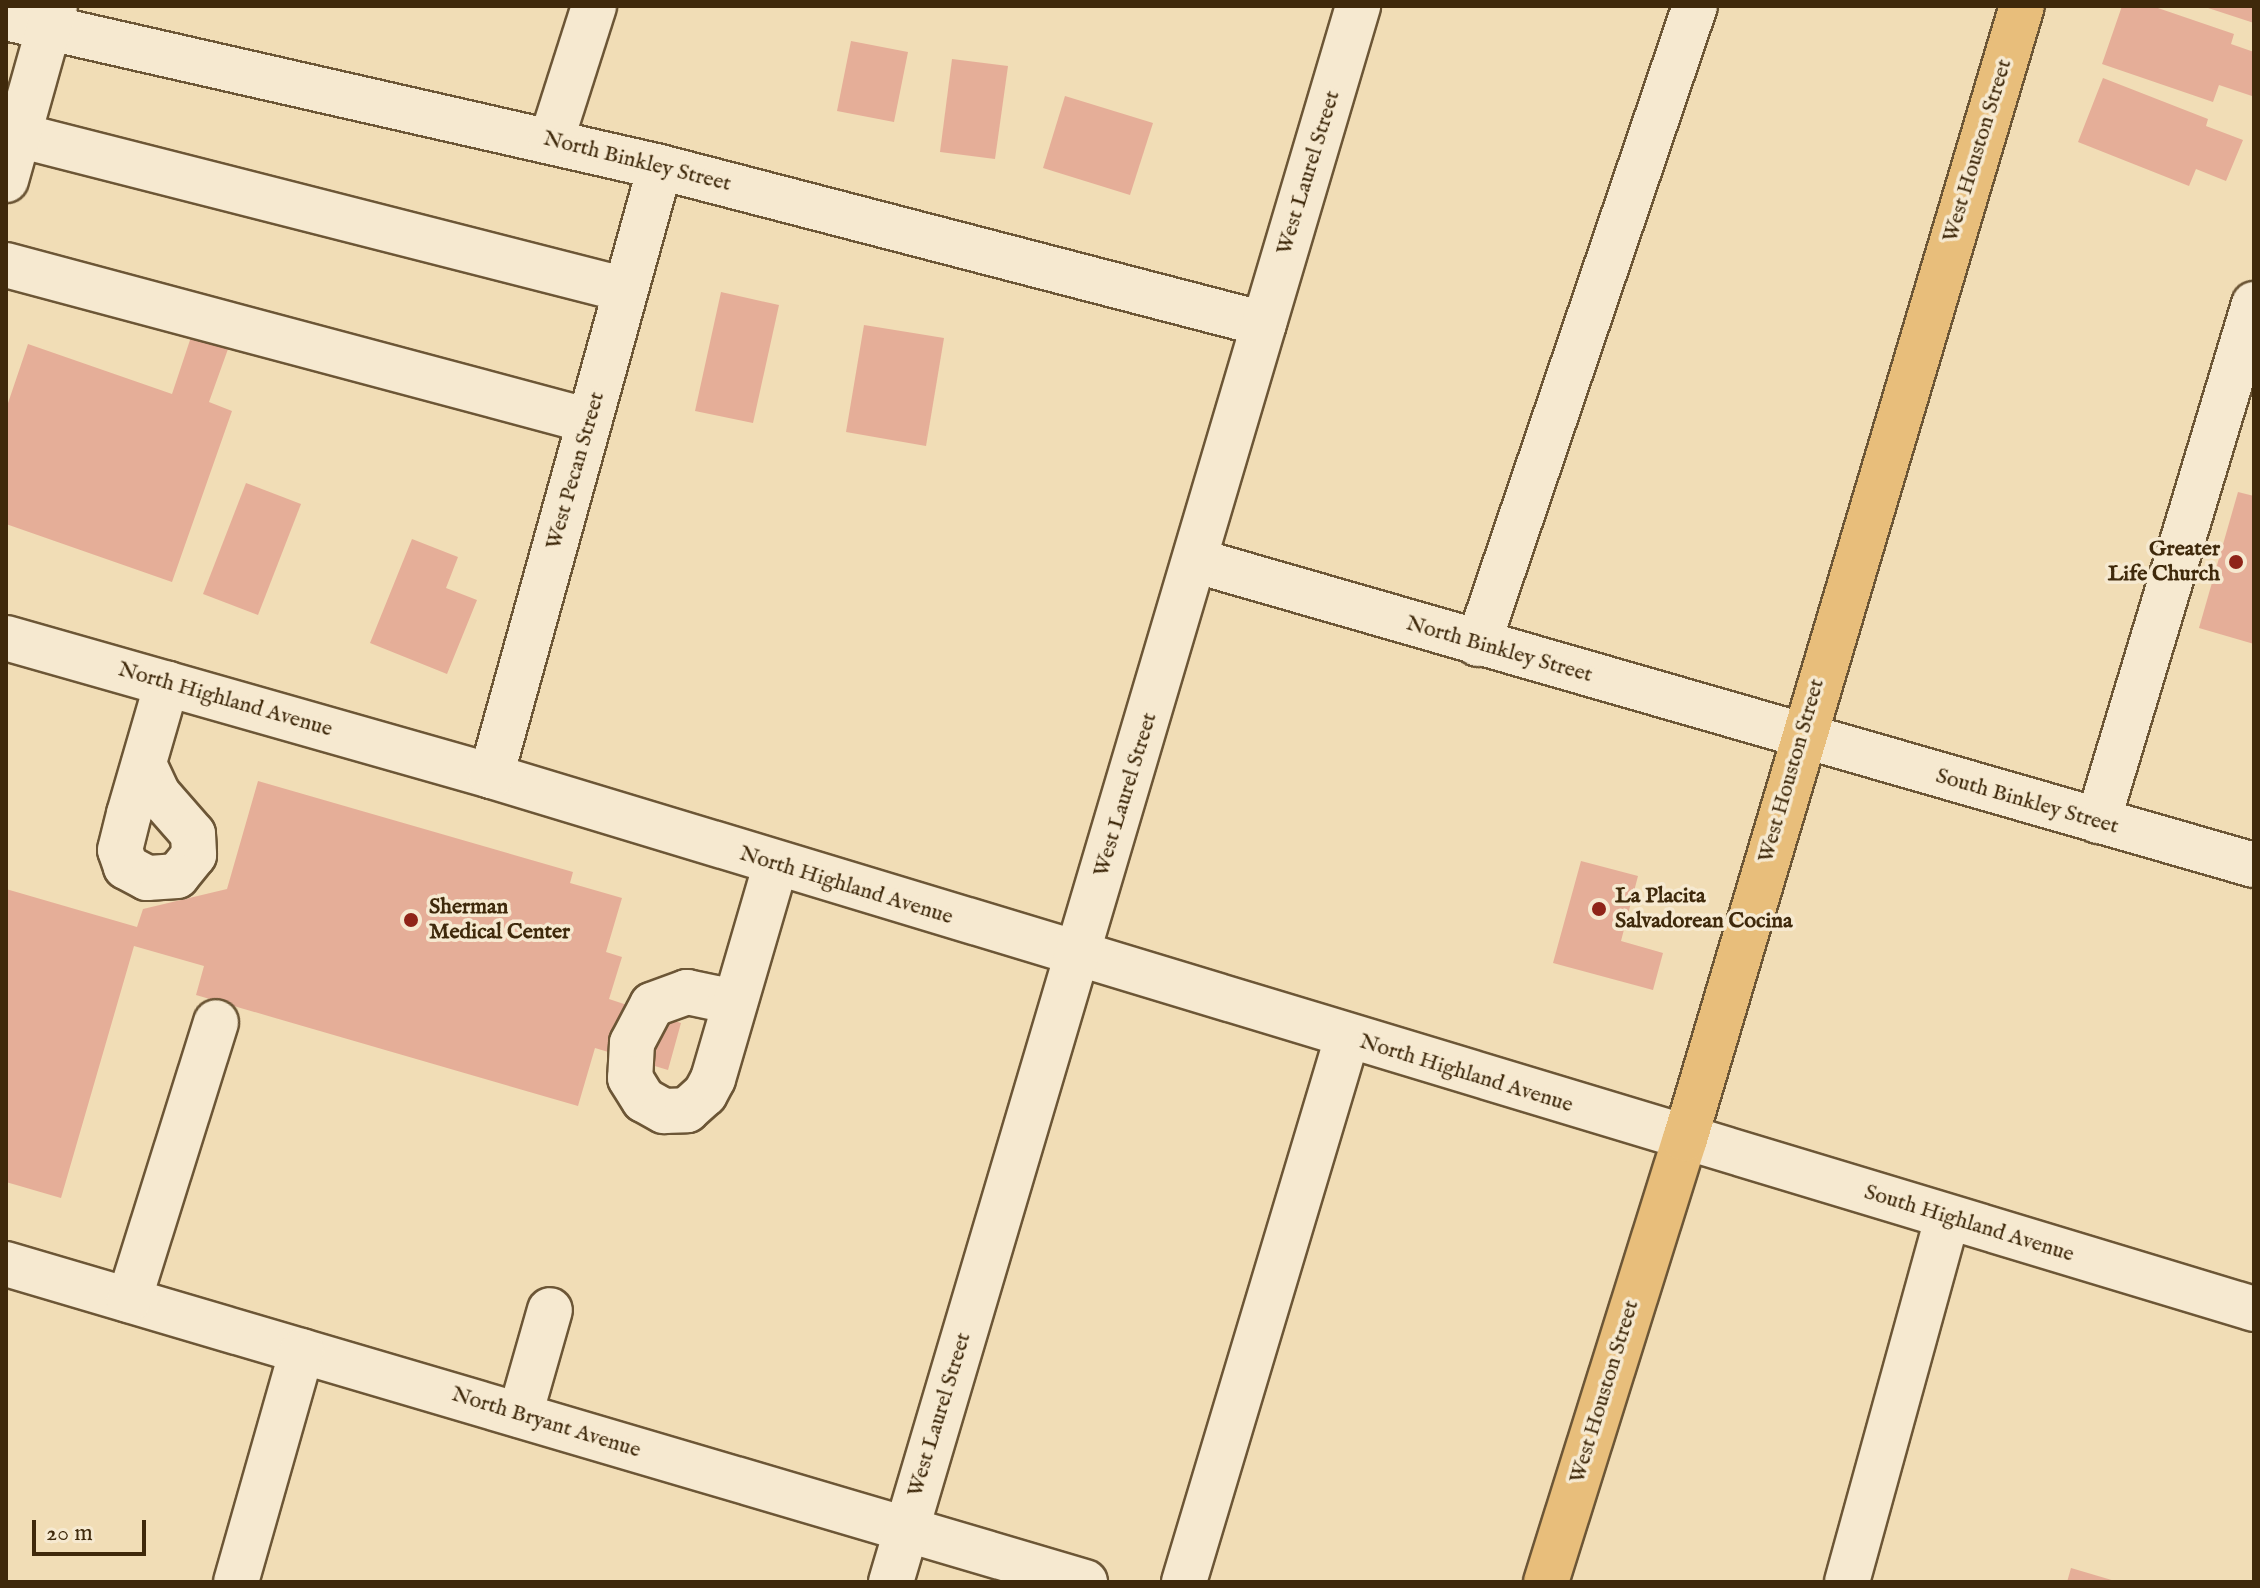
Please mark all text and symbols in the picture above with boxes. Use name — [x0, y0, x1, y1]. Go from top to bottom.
street label: West Houston Street — [1938, 56, 2018, 246]
street label: West Laurel Street — [1271, 88, 1347, 258]
street label: North Binkley Street — [540, 126, 734, 198]
street label: West Pecan Street — [541, 389, 611, 553]
place label: Greater Life Church — [2108, 536, 2220, 588]
marker: Greater Life Church — [2227, 553, 2245, 571]
street label: North Binkley Street — [1403, 611, 1595, 689]
street label: North Highland Avenue — [115, 657, 335, 743]
street label: West Houston Street — [1753, 676, 1831, 866]
street label: West Laurel Street — [1088, 710, 1164, 880]
street label: South Binkley Street — [1933, 763, 2121, 841]
street label: North Highland Avenue — [736, 841, 956, 931]
place label: La Placita Salvadorean Cocina — [1615, 883, 1793, 934]
place label: Sherman Medical Center — [429, 894, 570, 946]
marker: La Placita Salvadorean Cocina — [1590, 900, 1608, 918]
marker: Sherman Medical Center — [400, 909, 422, 931]
street label: North Highland Avenue — [1356, 1029, 1576, 1119]
street label: South Highland Avenue — [1861, 1180, 2077, 1268]
street label: West Houston Street — [1565, 1297, 1645, 1487]
street label: West Laurel Street — [902, 1330, 978, 1500]
street label: North Bryant Avenue — [448, 1382, 644, 1464]
scale bar — [36, 1504, 150, 1554]
text: 20 m — [46, 1518, 93, 1549]

